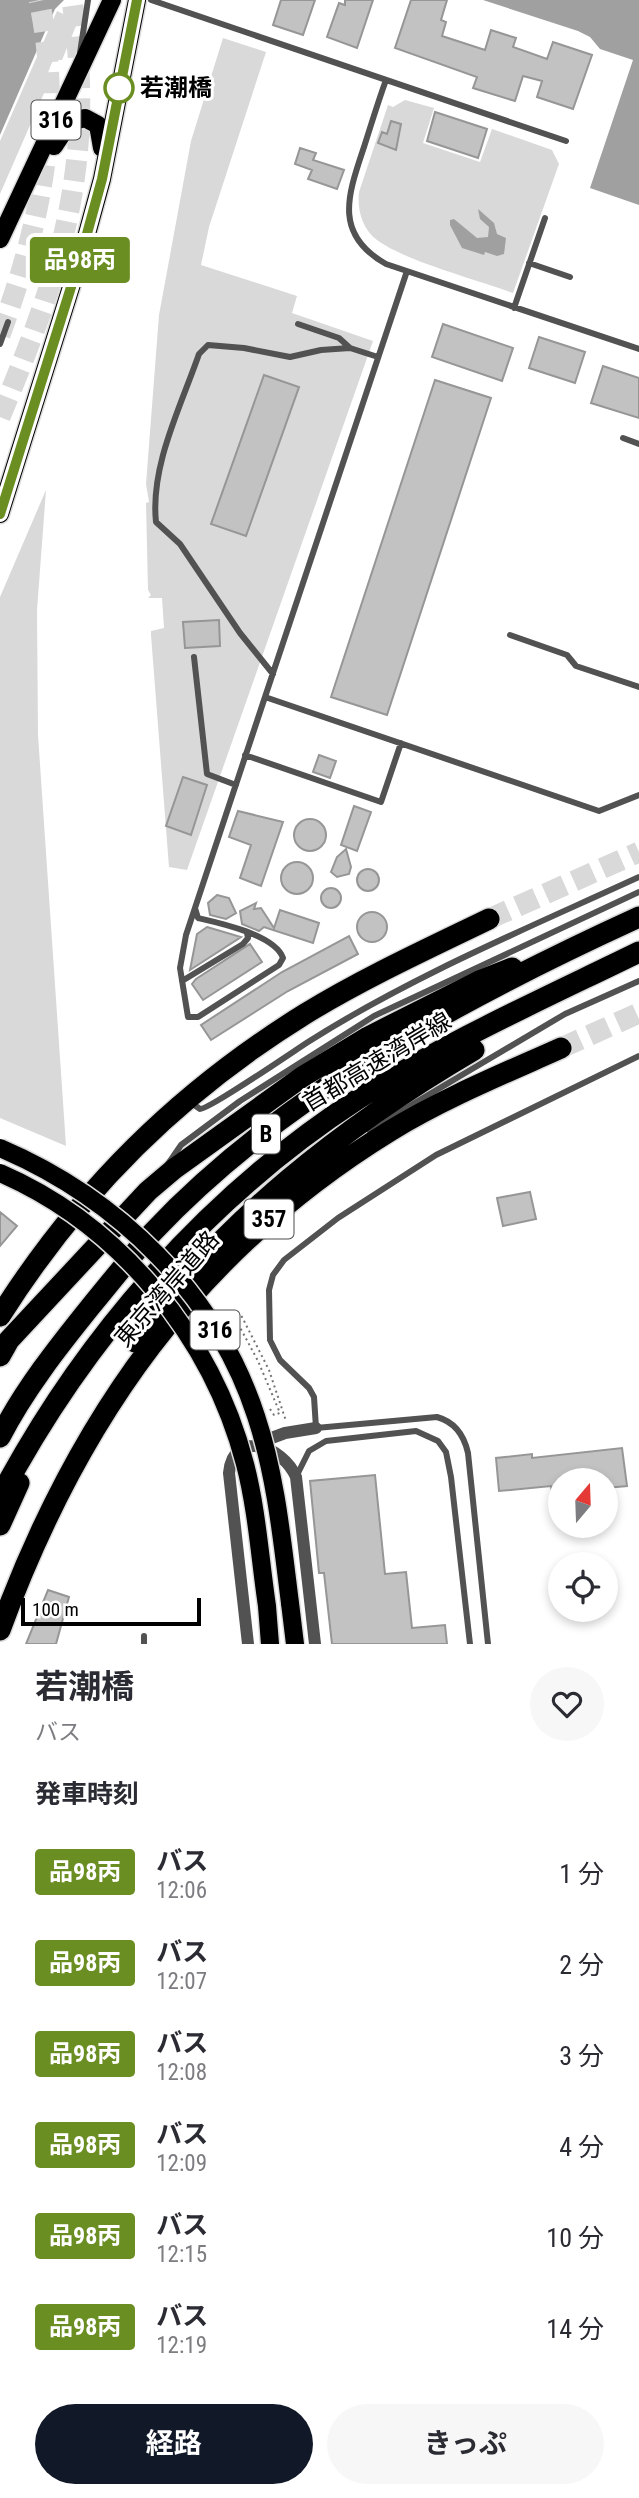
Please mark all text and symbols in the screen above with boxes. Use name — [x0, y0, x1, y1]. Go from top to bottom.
marker: 若潮橋 — [104, 73, 134, 103]
place label: 若潮橋 — [140, 74, 212, 102]
road number: 316 — [32, 100, 80, 140]
line badge: 品98丙 — [31, 237, 129, 283]
text: 品98丙 — [44, 246, 116, 274]
street label: 首都高速湾岸線 — [298, 1007, 456, 1117]
road number: B — [252, 1114, 280, 1154]
road number: 357 — [244, 1200, 294, 1238]
street label: 東京湾岸道路 — [109, 1225, 225, 1353]
road number: 316 — [190, 1310, 240, 1350]
north arrow — [548, 1468, 618, 1538]
map controls — [548, 1468, 618, 1622]
button: locate — [548, 1552, 618, 1622]
scale bar — [21, 1595, 201, 1627]
text: 100 m — [32, 1598, 79, 1621]
text: 若潮橋 — [35, 1667, 134, 1706]
button: heart — [530, 1667, 604, 1741]
text: バス — [35, 1719, 81, 1746]
text: 発車時刻 — [35, 1779, 139, 1809]
text: バス — [156, 1846, 208, 1876]
text: 品98丙 — [49, 1858, 121, 1886]
text: 1 分 — [559, 1859, 604, 1889]
text: 12:06 — [156, 1877, 207, 1904]
text: バス — [156, 1937, 208, 1967]
text: 品98丙 — [49, 1949, 121, 1977]
text: 2 分 — [559, 1950, 604, 1980]
text: 12:07 — [156, 1968, 207, 1995]
text: バス — [156, 2028, 208, 2058]
text: 品98丙 — [49, 2040, 121, 2068]
text: 3 分 — [559, 2041, 604, 2071]
text: 12:08 — [156, 2059, 207, 2086]
text: バス — [156, 2119, 208, 2149]
text: 品98丙 — [49, 2131, 121, 2159]
text: 4 分 — [559, 2132, 604, 2162]
text: 12:09 — [156, 2150, 207, 2177]
text: バス — [156, 2210, 208, 2240]
text: 品98丙 — [49, 2222, 121, 2250]
text: 10 分 — [546, 2223, 604, 2253]
text: 12:15 — [156, 2241, 207, 2268]
text: バス — [156, 2301, 208, 2331]
text: 品98丙 — [49, 2313, 121, 2341]
text: 14 分 — [546, 2314, 604, 2344]
text: 12:19 — [156, 2332, 207, 2359]
button: 経路 — [35, 2404, 313, 2484]
button: きっぷ — [327, 2404, 604, 2484]

